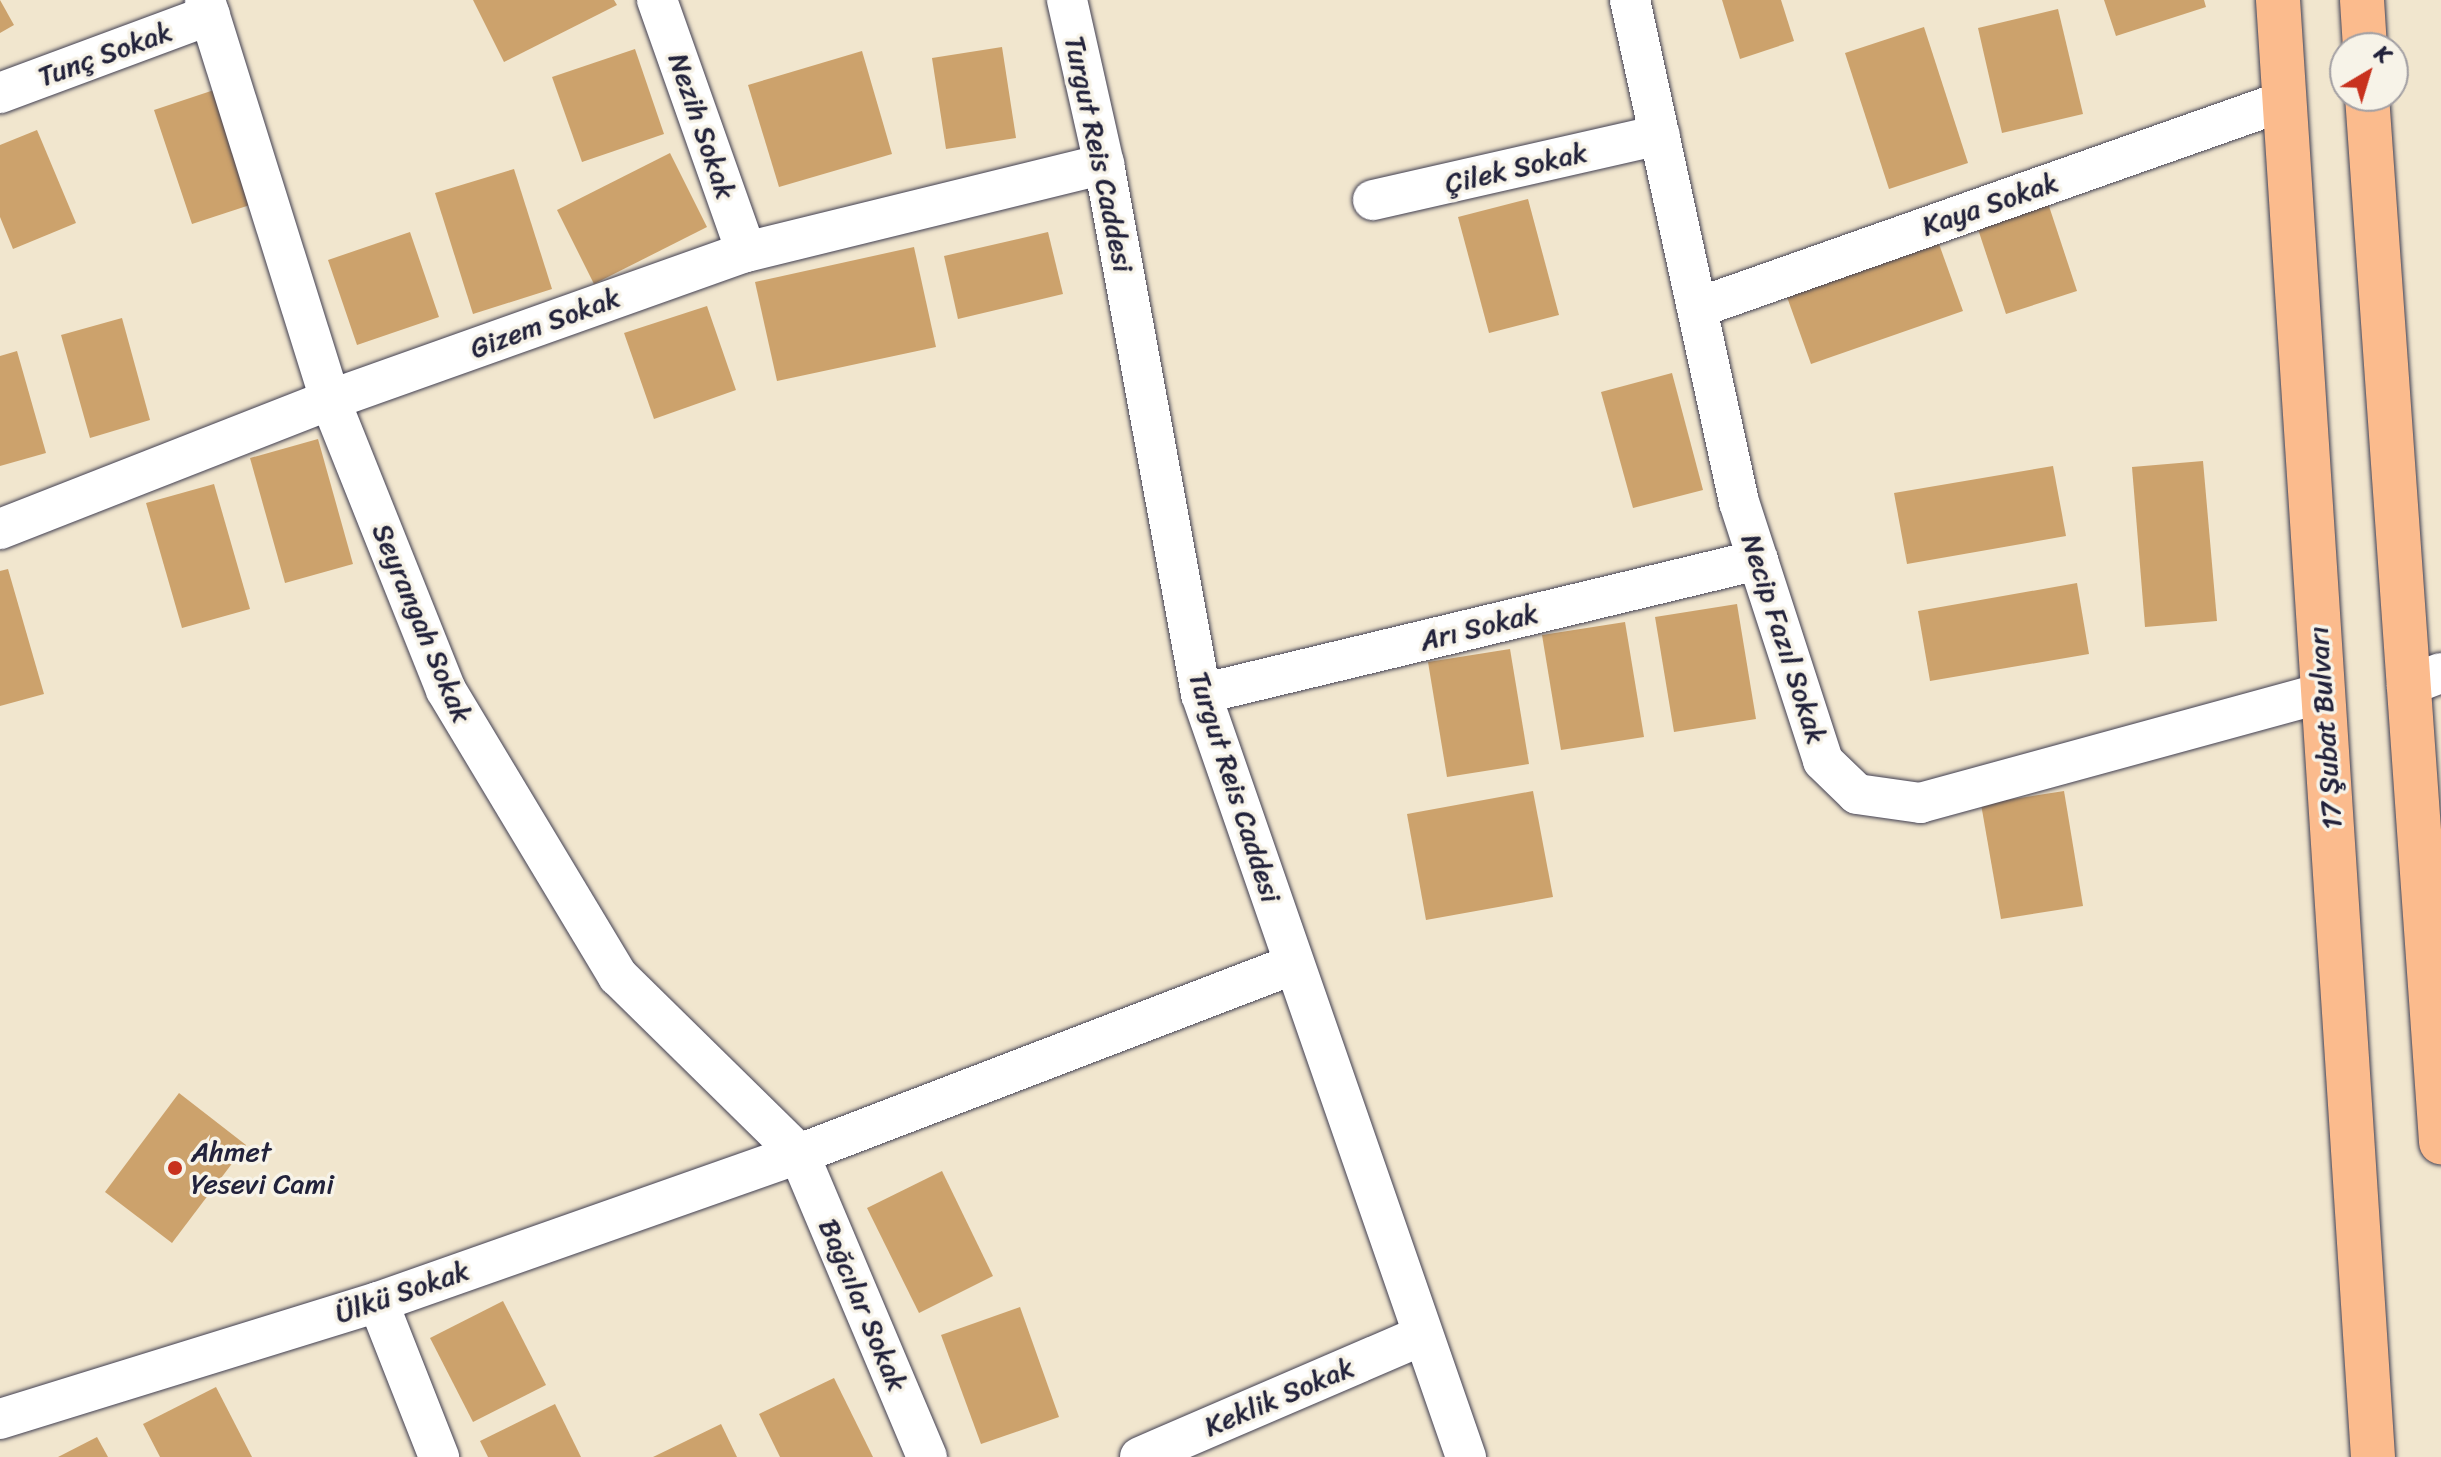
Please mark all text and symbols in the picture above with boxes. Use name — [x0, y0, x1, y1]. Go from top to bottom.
street label: Tunç Sokak — [33, 14, 177, 94]
north arrow — [2329, 32, 2409, 112]
street label: Turgut Reis Caddesi — [1057, 33, 1141, 275]
text: K — [2366, 35, 2400, 74]
street label: Nezih Sokak — [661, 48, 743, 204]
street label: Çilek Sokak — [1441, 135, 1591, 201]
street label: Kaya Sokak — [1917, 165, 2063, 243]
street label: Gizem Sokak — [465, 280, 625, 366]
street label: Seyrangah Sokak — [365, 518, 479, 728]
street label: Necip Fazıl Sokak — [1734, 530, 1834, 748]
street label: Arı Sokak — [1416, 596, 1542, 658]
street label: 17 Şubat Bulvarı — [2301, 625, 2349, 831]
street label: Turgut Reis Caddesi — [1182, 667, 1288, 907]
place label: Ahmet Yesevi Cami — [191, 1135, 334, 1201]
marker: Ahmet Yesevi Cami — [166, 1159, 184, 1177]
street label: Bağcılar Sokak — [812, 1214, 914, 1396]
street label: Ülkü Sokak — [331, 1253, 473, 1331]
street label: Keklik Sokak — [1199, 1350, 1359, 1444]

